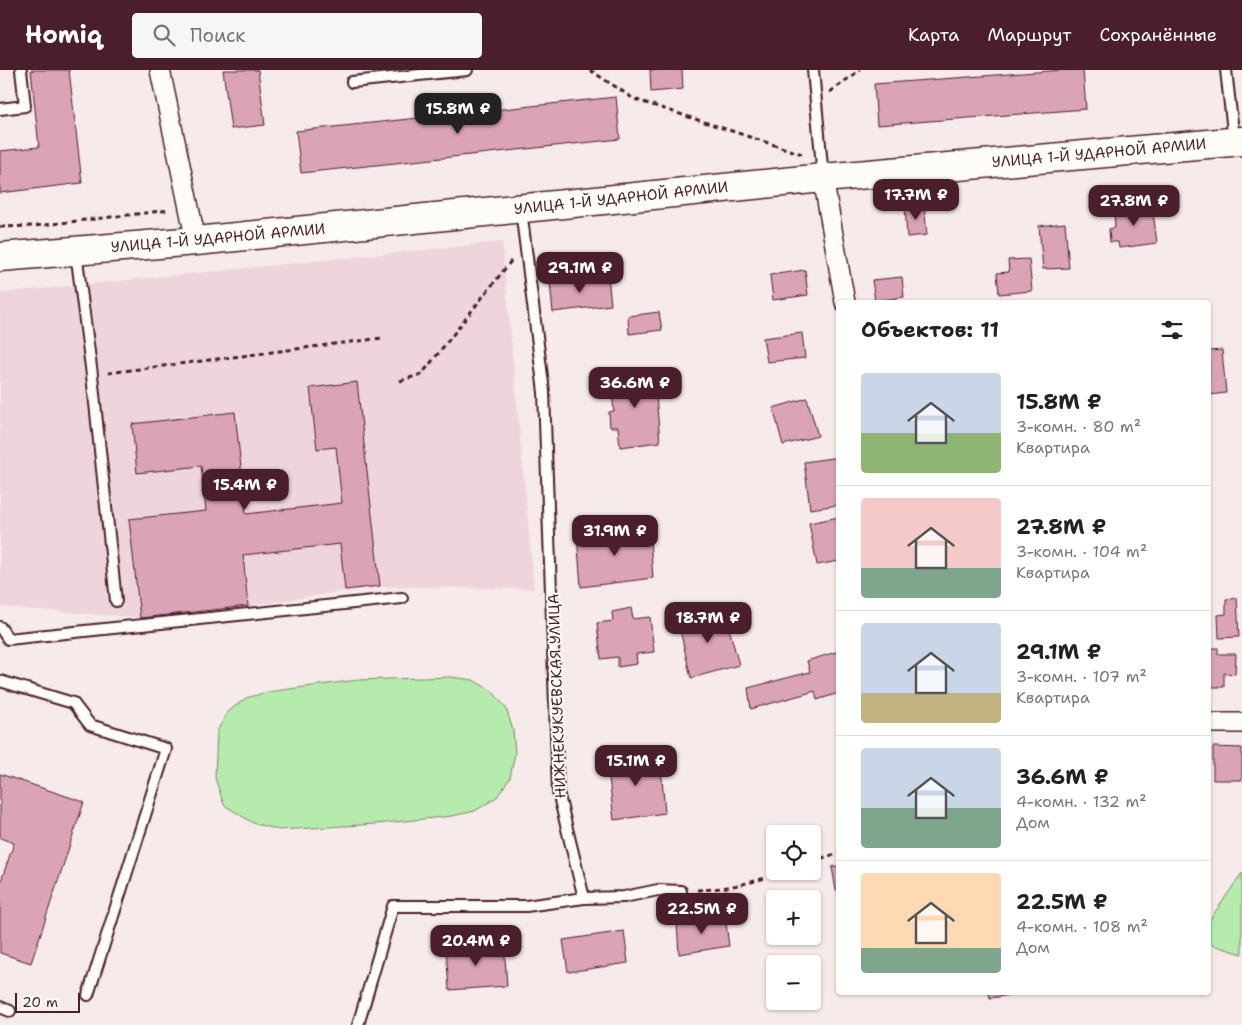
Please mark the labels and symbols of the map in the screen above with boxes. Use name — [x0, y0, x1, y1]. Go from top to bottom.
pin: 15.8M ₽ — [412, 92, 504, 135]
street label: УЛИЦА 1-Й УДАРНОЙ АРМИИ — [991, 133, 1207, 172]
street label: УЛИЦА 1-Й УДАРНОЙ АРМИИ — [513, 176, 729, 219]
pin: 17.7M ₽ — [870, 178, 962, 221]
pin: 27.8M ₽ — [1088, 184, 1180, 227]
street label: УЛИЦА 1-Й УДАРНОЙ АРМИИ — [110, 218, 326, 257]
pin: 29.1M ₽ — [534, 252, 626, 294]
pin: 36.6M ₽ — [589, 366, 681, 409]
pin: 15.4M ₽ — [199, 468, 291, 511]
pin: 31.9M ₽ — [569, 514, 661, 557]
street label: НИЖНЕКУКУЕВСКАЯ УЛИЦА — [543, 593, 571, 799]
pin: 18.7M ₽ — [662, 602, 754, 644]
pin: 15.1M ₽ — [590, 744, 682, 787]
pin: 22.5M ₽ — [656, 892, 748, 935]
pin: 20.4M ₽ — [430, 924, 522, 967]
scale bar — [15, 990, 80, 1013]

